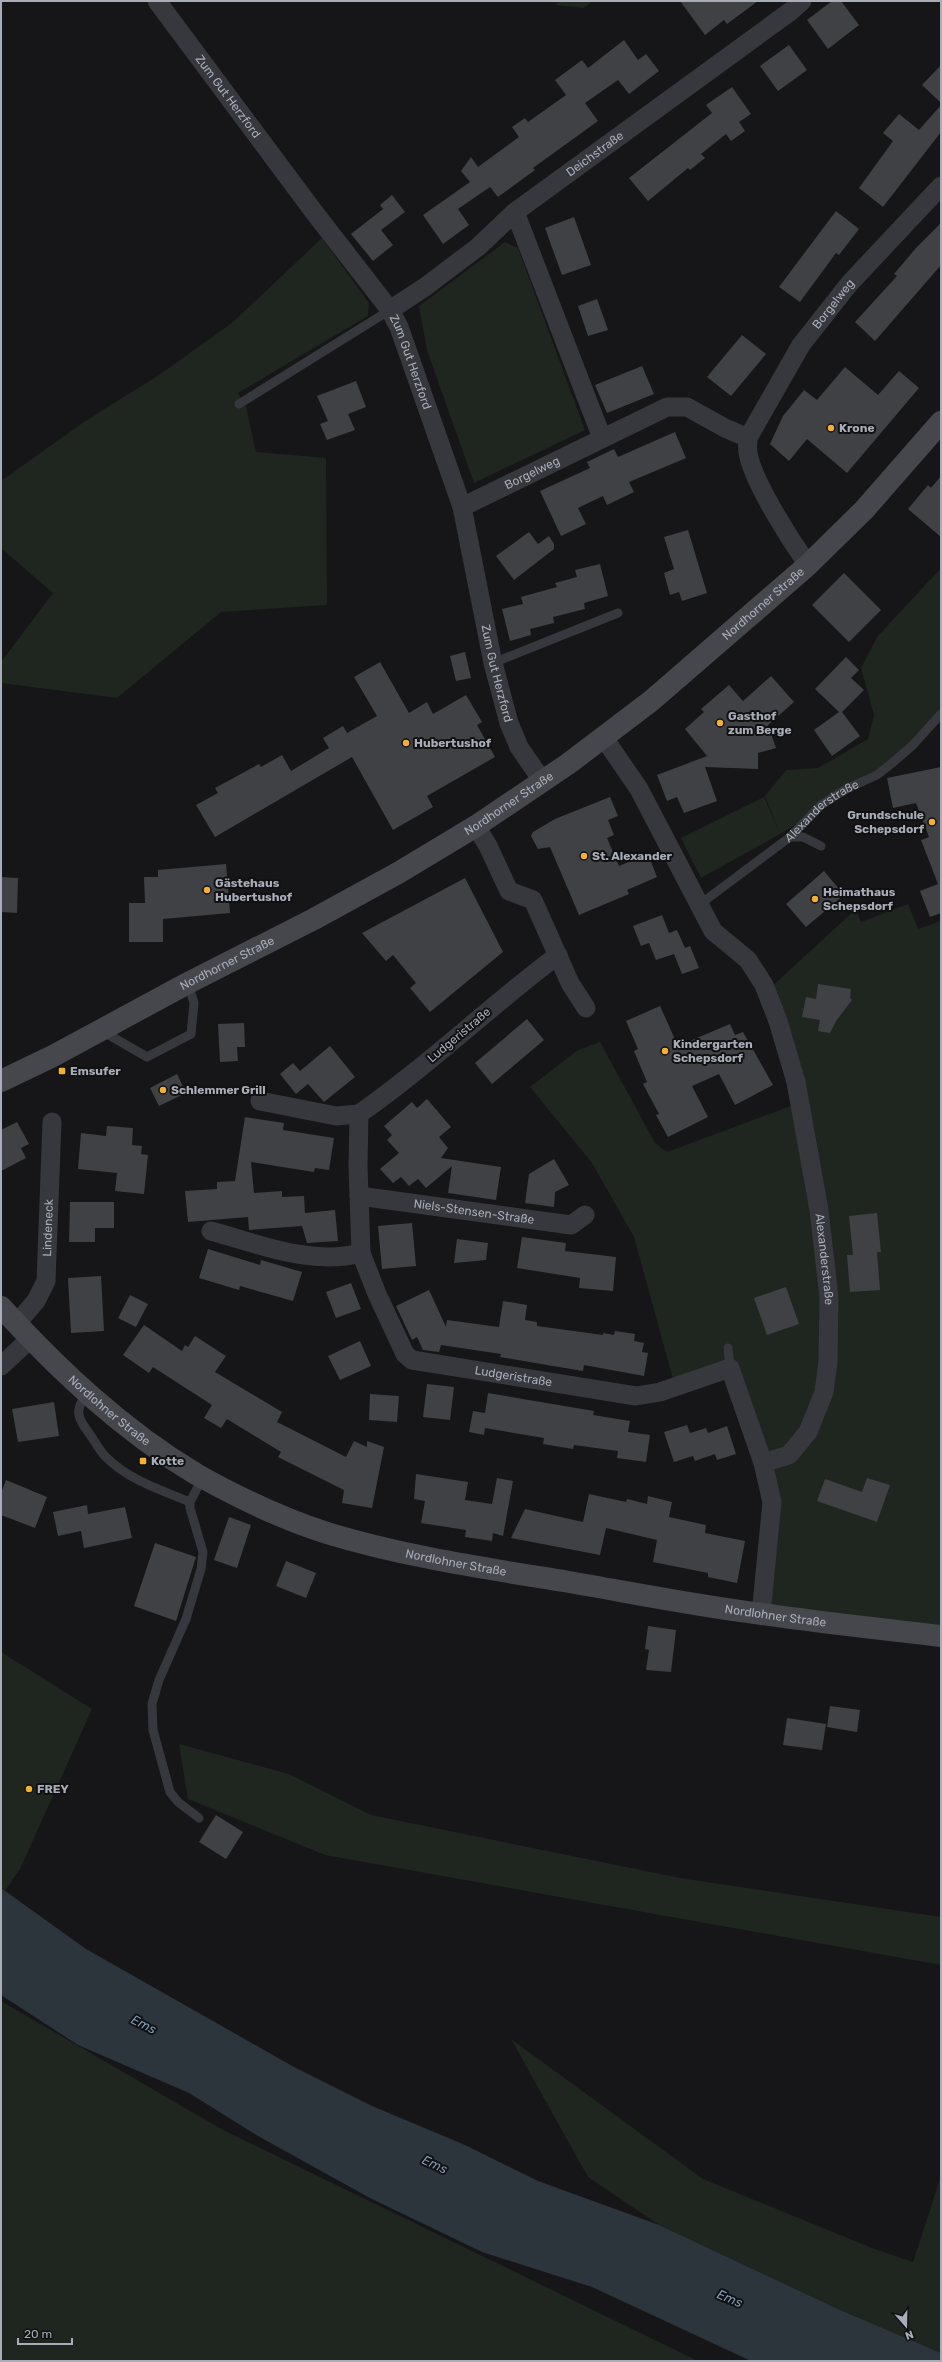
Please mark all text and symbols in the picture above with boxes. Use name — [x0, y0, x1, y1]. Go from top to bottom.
street label: Zum Gut Herzford — [193, 52, 263, 141]
street label: Deichstraße — [563, 128, 627, 179]
street label: Borgelweg — [809, 276, 857, 332]
street label: Zum Gut Herzford — [387, 312, 434, 411]
place label: Krone — [839, 421, 875, 435]
marker: Krone — [826, 423, 836, 433]
street label: Borgelweg — [502, 453, 562, 492]
street label: Nordhorner Straße — [719, 564, 807, 643]
street label: Zum Gut Herzford — [479, 623, 515, 724]
place label: Gasthof zum Berge — [728, 709, 792, 737]
marker: Gasthof zum Berge — [715, 718, 725, 728]
place label: Hubertushof — [414, 736, 492, 750]
marker: Hubertushof — [401, 738, 411, 748]
street label: Nordhorner Straße — [462, 769, 556, 838]
street label: Alexanderstraße — [782, 777, 861, 845]
place label: Grundschule Schepsdorf — [847, 808, 925, 836]
marker: Grundschule Schepsdorf — [927, 817, 937, 827]
place label: St. Alexander — [592, 849, 673, 863]
marker: St. Alexander — [579, 851, 589, 861]
place label: Gästehaus Hubertushof — [215, 876, 293, 904]
marker: Gästehaus Hubertushof — [202, 885, 212, 895]
place label: Heimathaus Schepsdorf — [823, 885, 896, 913]
marker: Heimathaus Schepsdorf — [810, 894, 820, 904]
street label: Nordhorner Straße — [178, 933, 277, 993]
street label: Ludgeristraße — [425, 1004, 494, 1065]
place label: Kindergarten Schepsdorf — [673, 1037, 753, 1065]
marker: Kindergarten Schepsdorf — [660, 1046, 670, 1056]
place label: Emsufer — [70, 1064, 121, 1078]
marker: Emsufer — [57, 1066, 67, 1076]
place label: Schlemmer Grill — [171, 1083, 266, 1097]
marker: Schlemmer Grill — [158, 1085, 168, 1095]
street label: Niels-Stensen-Straße — [413, 1197, 535, 1227]
street label: Lindeneck — [40, 1198, 56, 1257]
street label: Alexanderstraße — [812, 1213, 836, 1305]
street label: Ludgeristraße — [474, 1363, 553, 1389]
street label: Nordlohner Straße — [66, 1372, 153, 1449]
place label: Kotte — [151, 1454, 184, 1468]
marker: Kotte — [138, 1456, 148, 1466]
street label: Nordlohner Straße — [404, 1546, 508, 1579]
street label: Nordlohner Straße — [724, 1602, 827, 1630]
place label: FREY — [37, 1782, 69, 1796]
marker: FREY — [24, 1784, 34, 1794]
water label: Ems — [129, 2012, 159, 2037]
water label: Ems — [420, 2152, 450, 2177]
water label: Ems — [715, 2286, 745, 2311]
north arrow — [886, 2306, 926, 2346]
scale bar — [18, 2320, 72, 2346]
text: 20 m — [24, 2327, 52, 2341]
text: N — [903, 2327, 915, 2342]

